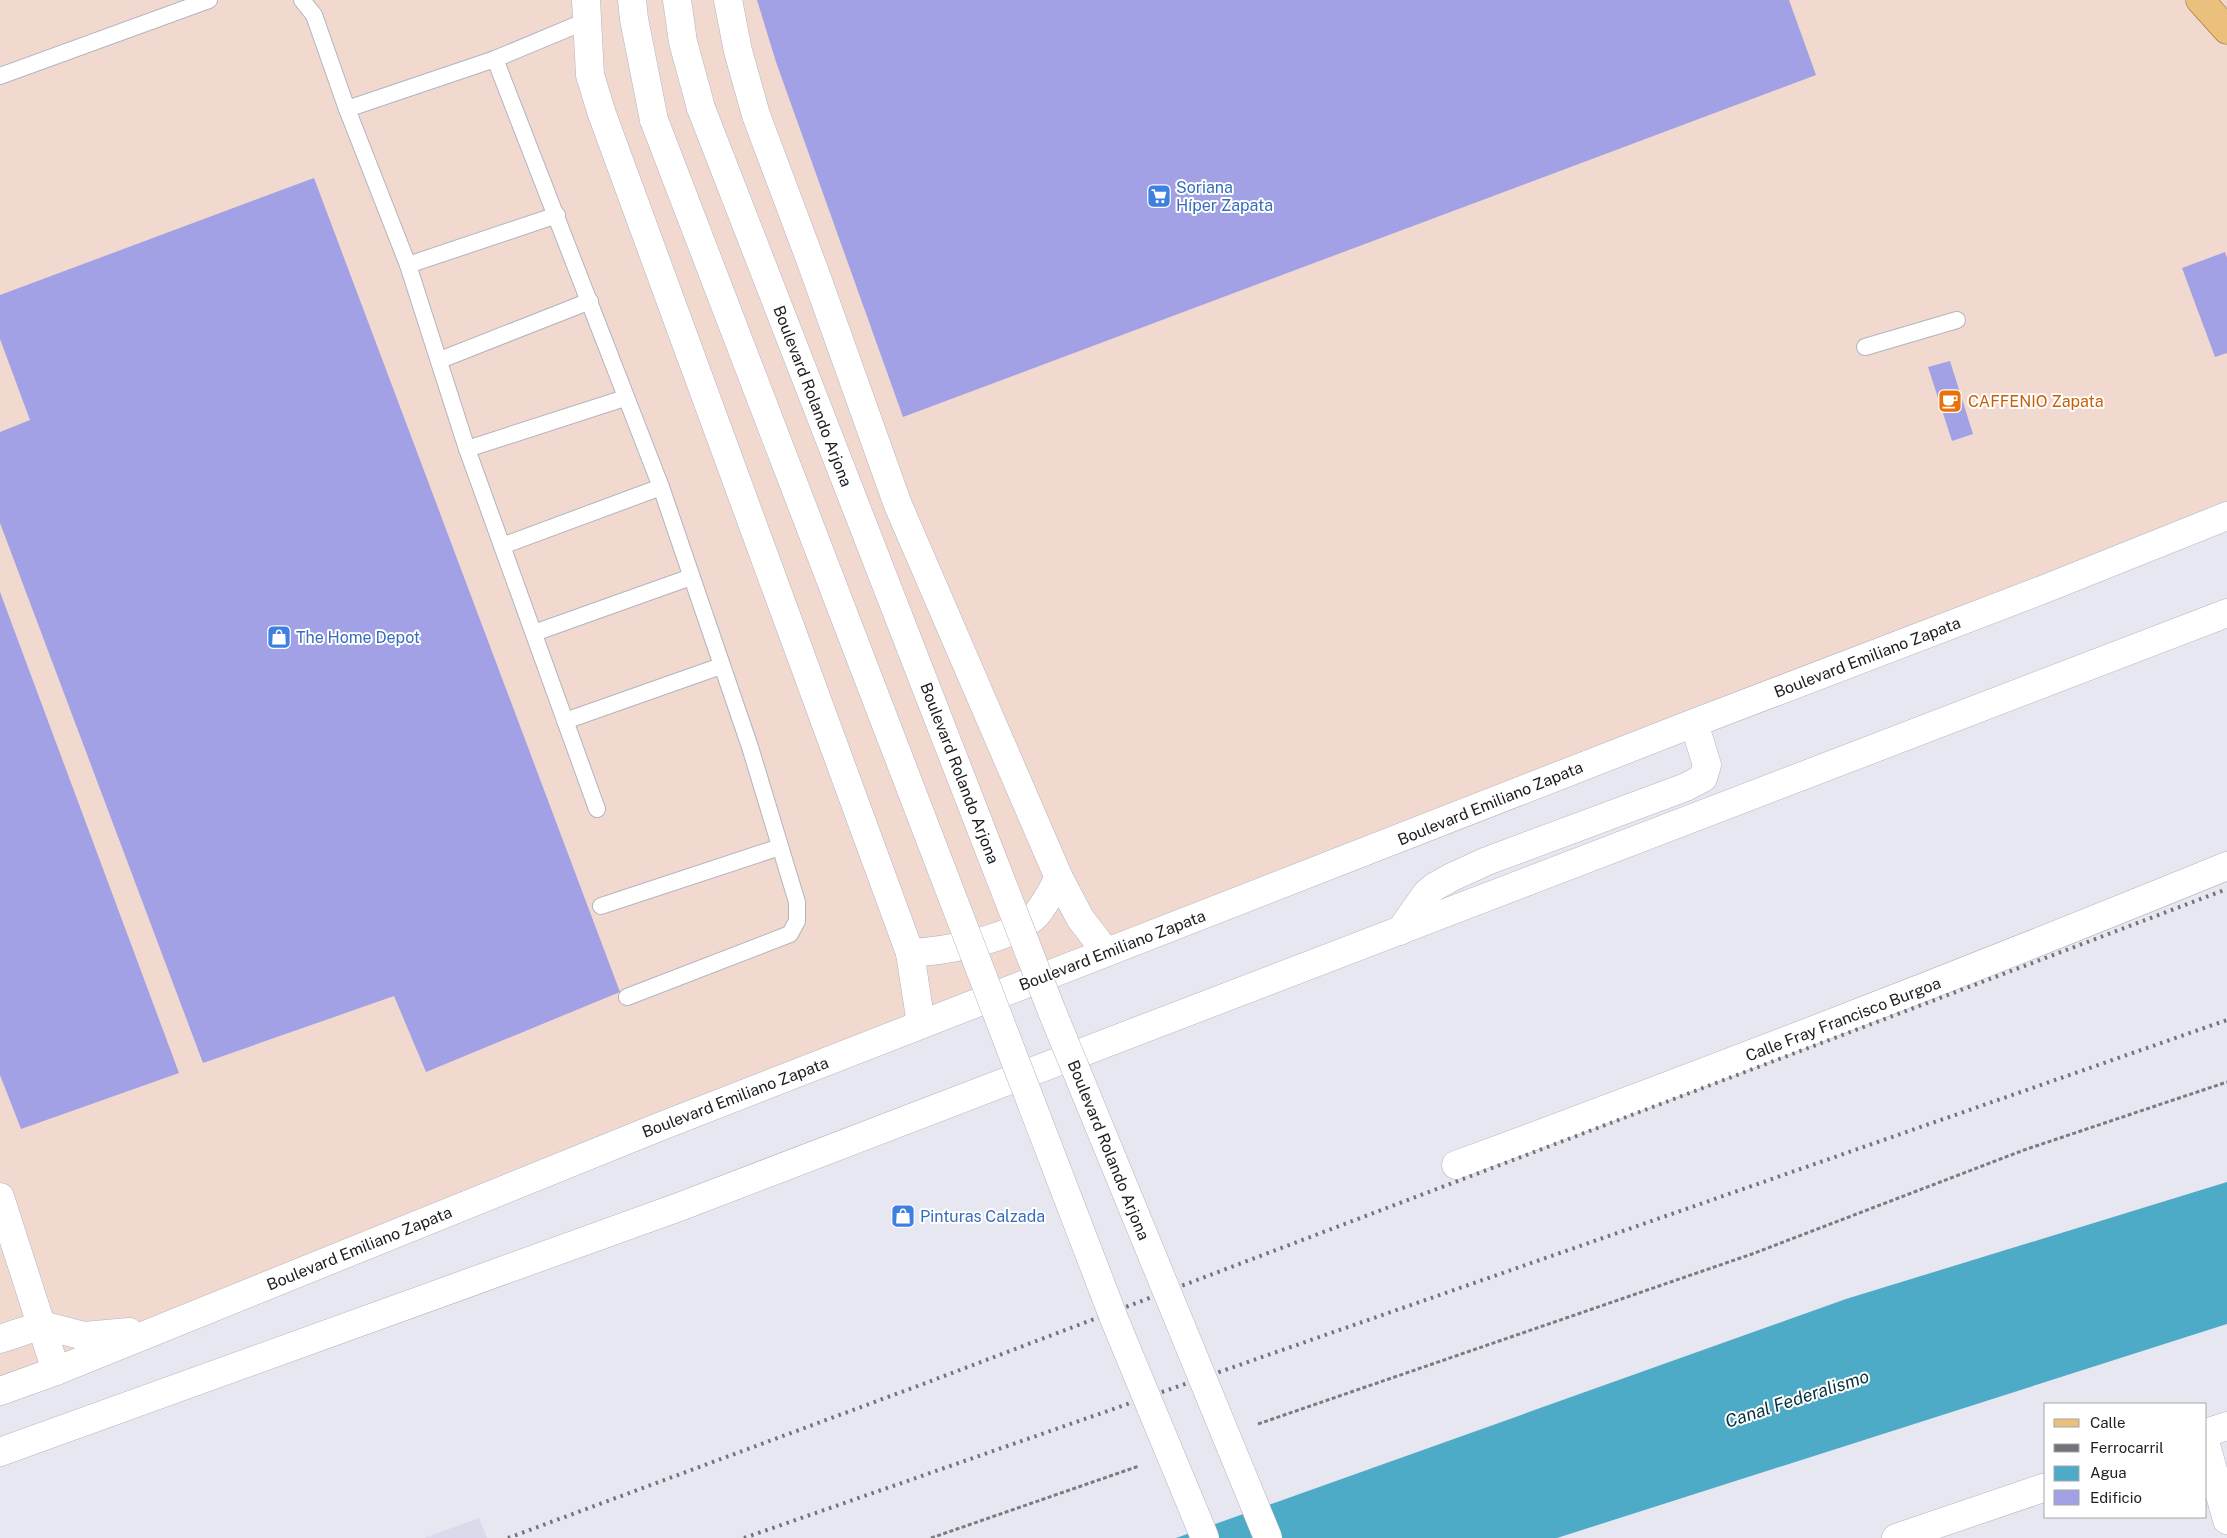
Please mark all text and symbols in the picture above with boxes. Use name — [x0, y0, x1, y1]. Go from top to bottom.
place label: Soriana Híper Zapata — [1176, 178, 1273, 215]
supermarket icon: Soriana Híper Zapata — [1146, 183, 1172, 209]
street label: Boulevard Rolando Arjona — [769, 303, 856, 489]
cafe icon: CAFFENIO Zapata — [1937, 388, 1963, 414]
place label: CAFFENIO Zapata — [1968, 392, 2104, 411]
street label: Boulevard Emiliano Zapata — [1771, 613, 1963, 702]
shop icon: The Home Depot — [266, 624, 292, 650]
place label: The Home Depot — [296, 628, 420, 647]
street label: Boulevard Rolando Arjona — [916, 680, 1003, 866]
street label: Boulevard Emiliano Zapata — [1395, 758, 1586, 849]
street label: Boulevard Emiliano Zapata — [1016, 906, 1208, 995]
street label: Calle Fray Francisco Burgoa — [1743, 973, 1943, 1065]
street label: Boulevard Emiliano Zapata — [639, 1053, 831, 1142]
street label: Boulevard Rolando Arjona — [1064, 1057, 1153, 1243]
street label: Boulevard Emiliano Zapata — [264, 1203, 455, 1294]
shop icon: Pinturas Calzada — [890, 1203, 916, 1229]
place label: Pinturas Calzada — [920, 1207, 1045, 1226]
water label: Canal Federalismo — [1722, 1365, 1872, 1432]
legend — [2044, 1403, 2207, 1518]
text: Calle — [2090, 1414, 2126, 1431]
text: Ferrocarril — [2090, 1439, 2164, 1456]
text: Agua — [2090, 1464, 2127, 1481]
text: Edificio — [2090, 1489, 2142, 1506]

